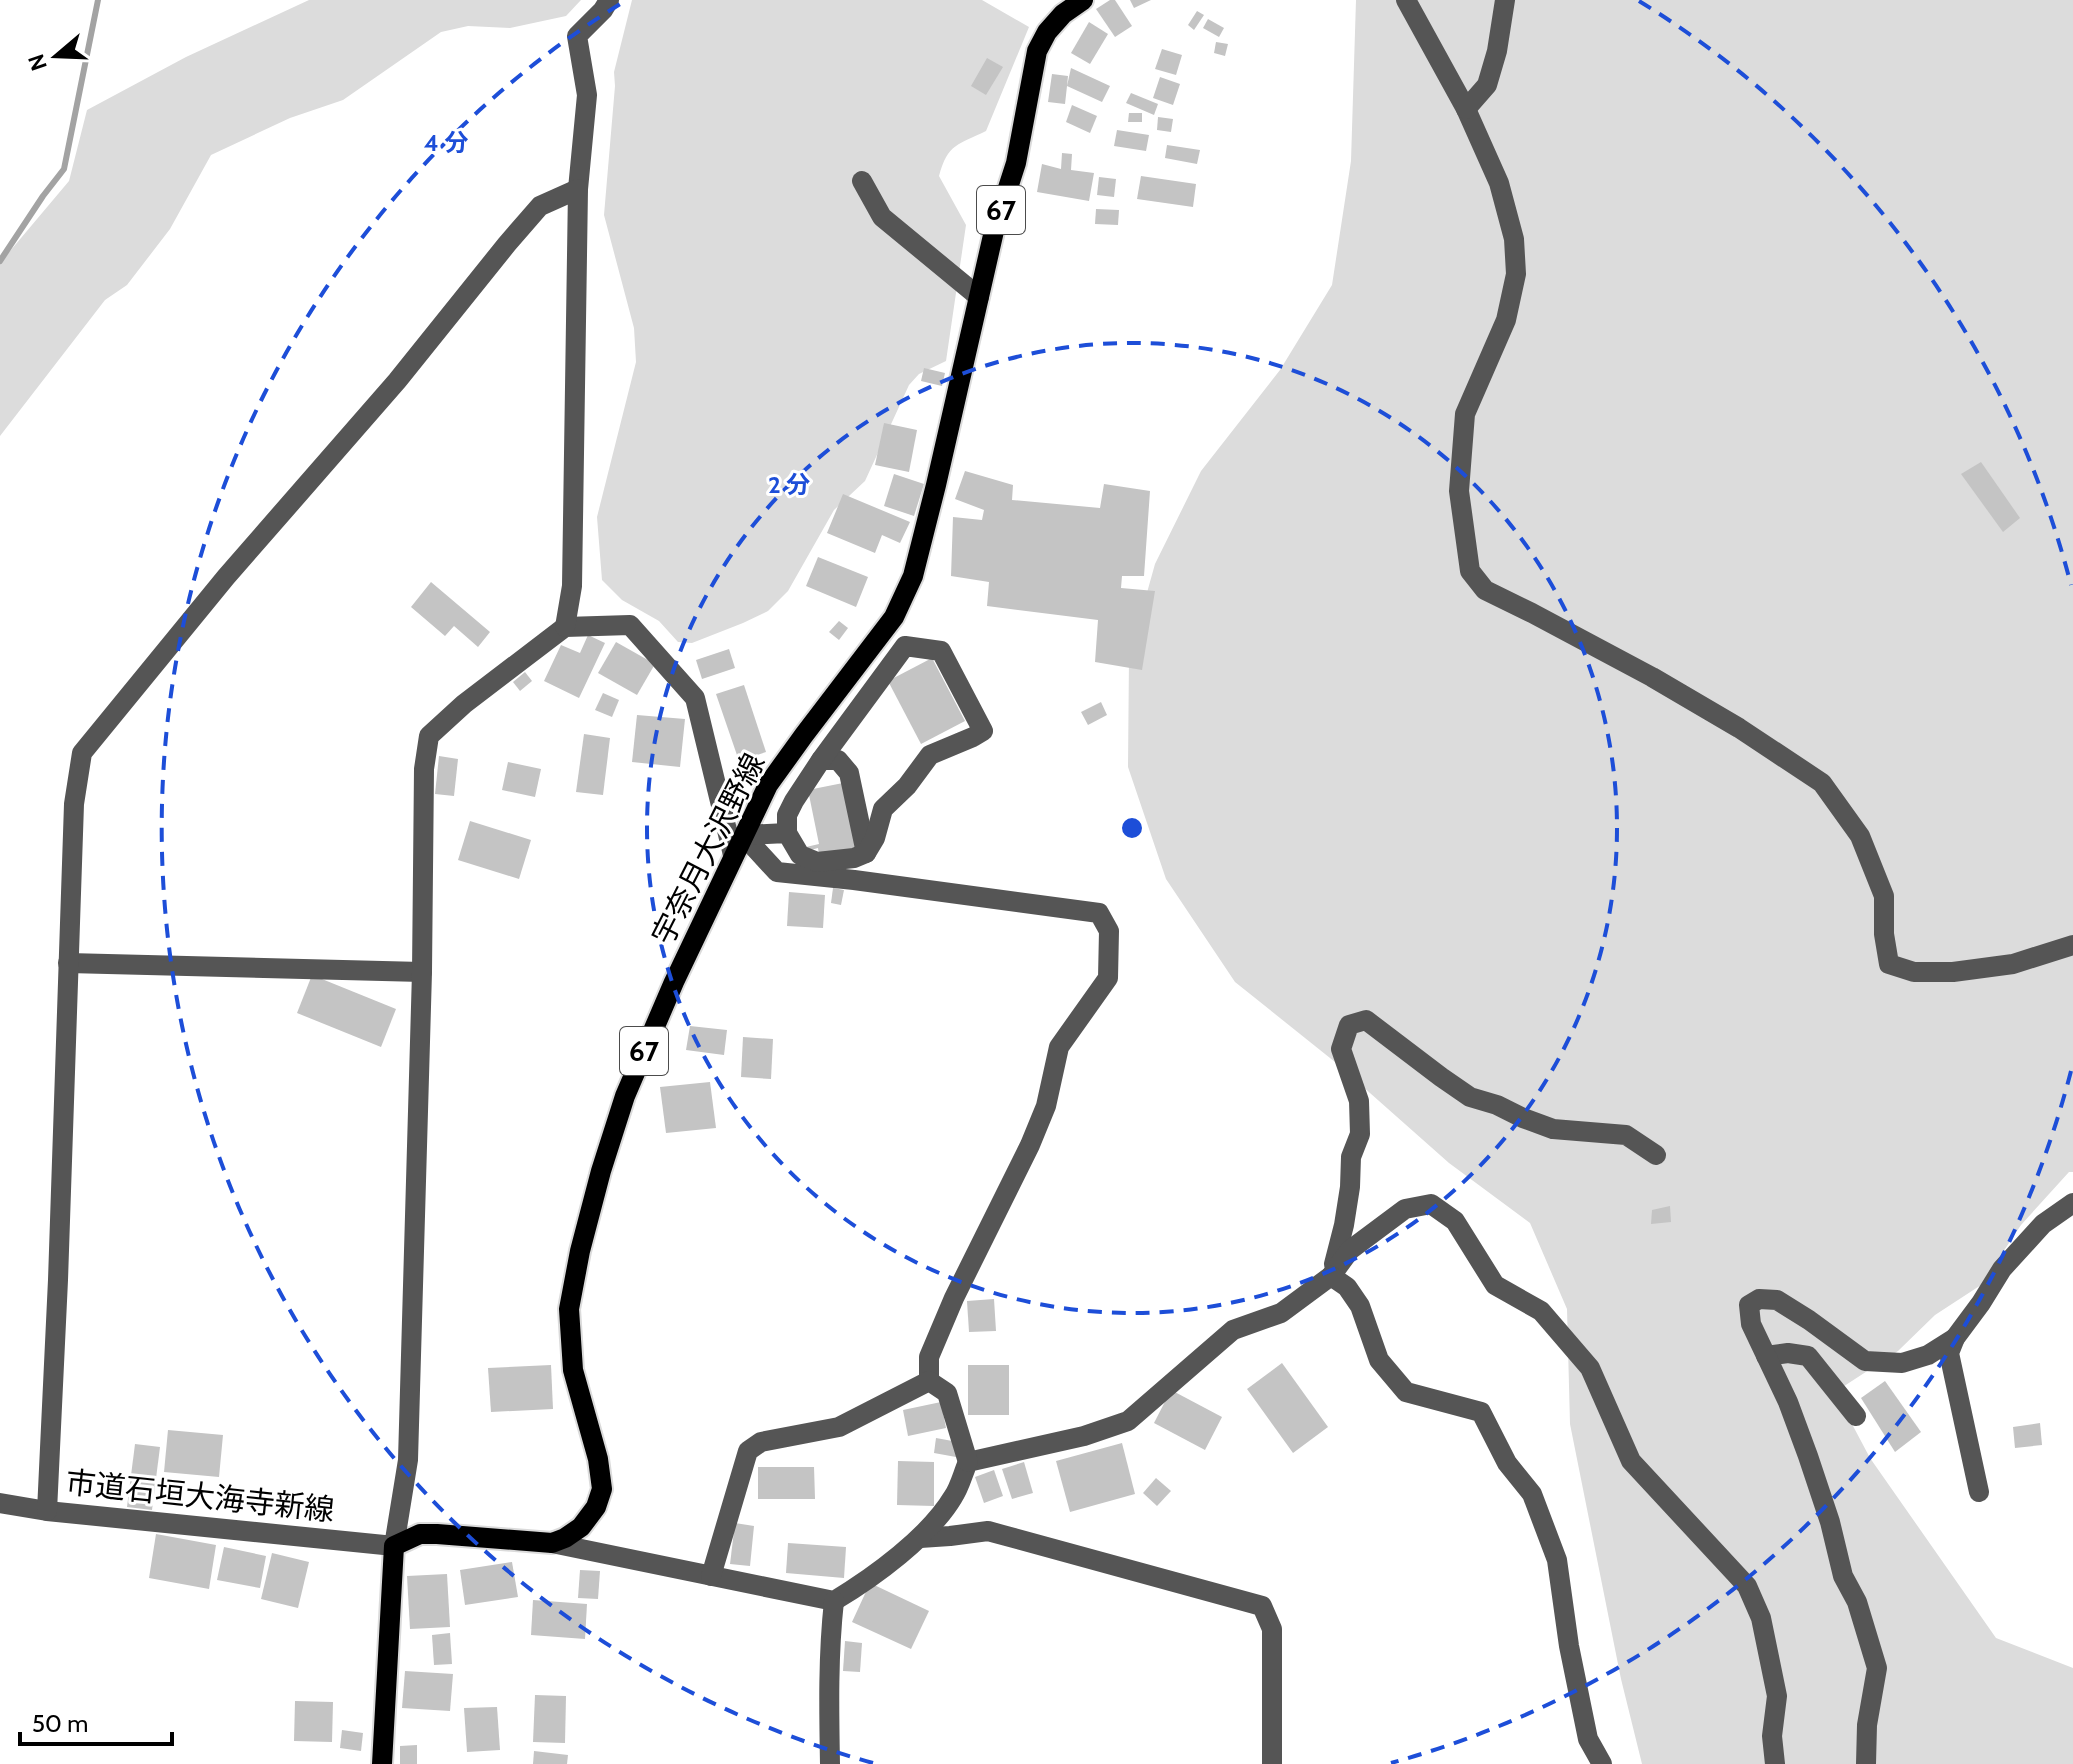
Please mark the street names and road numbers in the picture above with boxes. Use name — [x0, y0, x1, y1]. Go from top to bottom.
road number: 67 — [977, 186, 1025, 234]
street label: 宇奈月大沢野線 — [644, 747, 772, 951]
road number: 67 — [620, 1027, 668, 1075]
street label: 市道石垣大海寺新線 — [64, 1463, 336, 1529]

